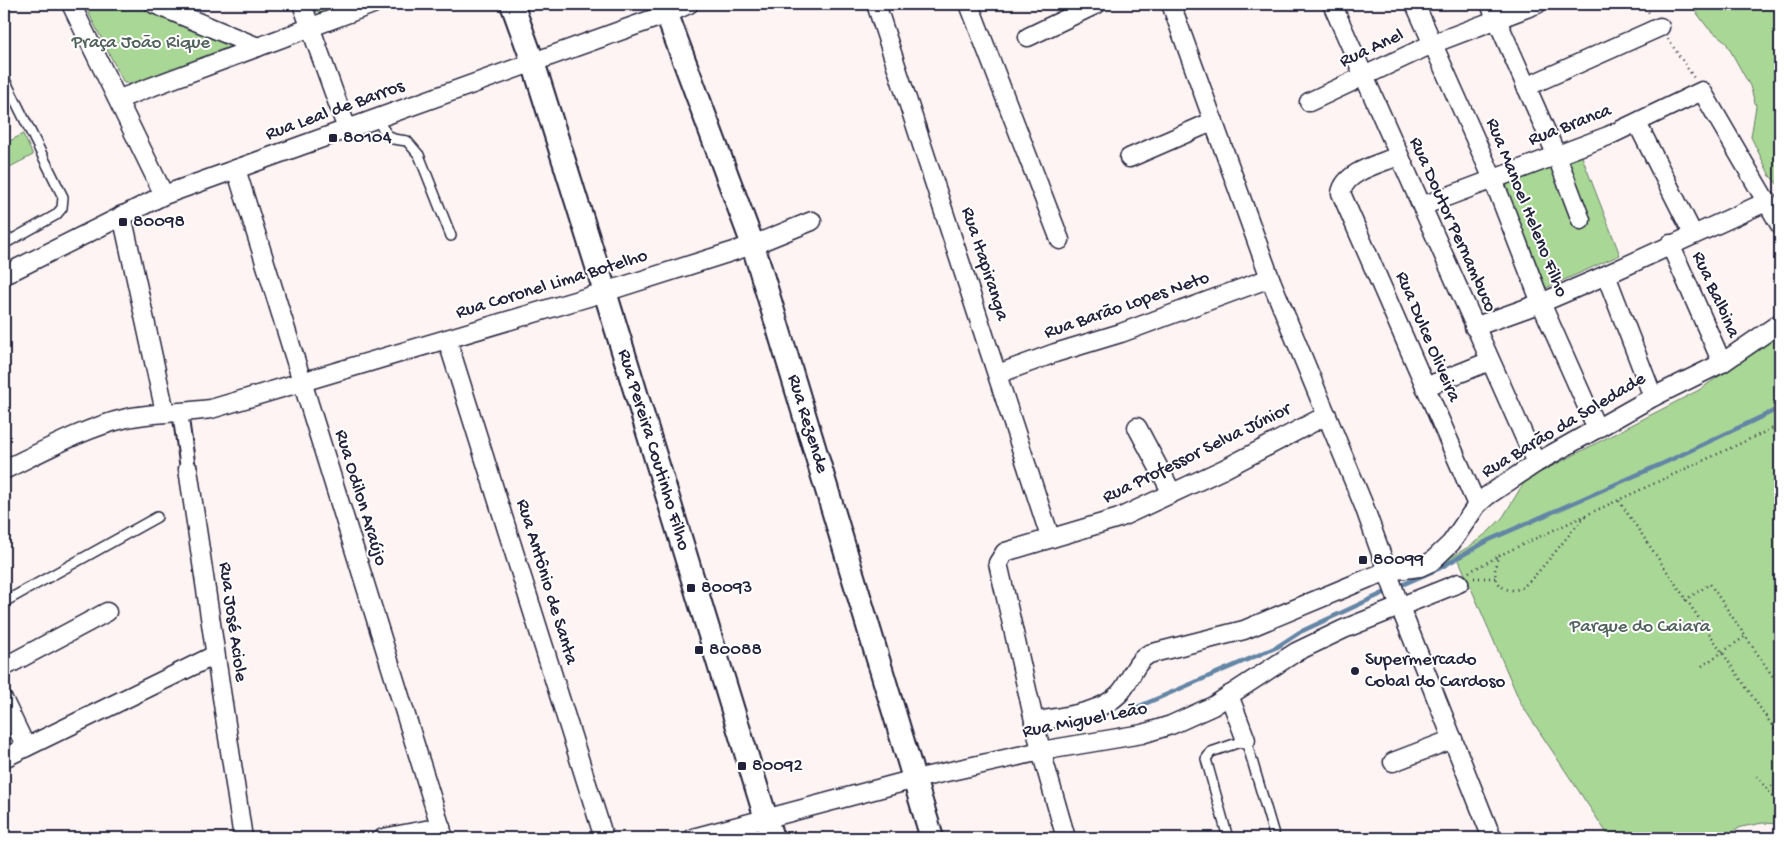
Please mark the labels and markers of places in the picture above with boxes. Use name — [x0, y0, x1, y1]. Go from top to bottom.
place label: 80104 — [343, 127, 392, 150]
marker: 80104 — [327, 132, 339, 144]
place label: 80098 — [133, 211, 185, 234]
marker: 80098 — [117, 216, 129, 228]
place label: 80099 — [1373, 549, 1425, 572]
marker: 80099 — [1357, 554, 1369, 566]
place label: 80093 — [701, 577, 753, 600]
marker: 80093 — [685, 582, 697, 594]
place label: 80088 — [709, 639, 762, 662]
marker: 80088 — [693, 644, 705, 656]
place label: Supermercado Cobal do Cardoso — [1365, 649, 1505, 694]
marker: Supermercado Cobal do Cardoso — [1349, 665, 1361, 677]
place label: 80092 — [752, 755, 803, 778]
marker: 80092 — [736, 760, 748, 772]

